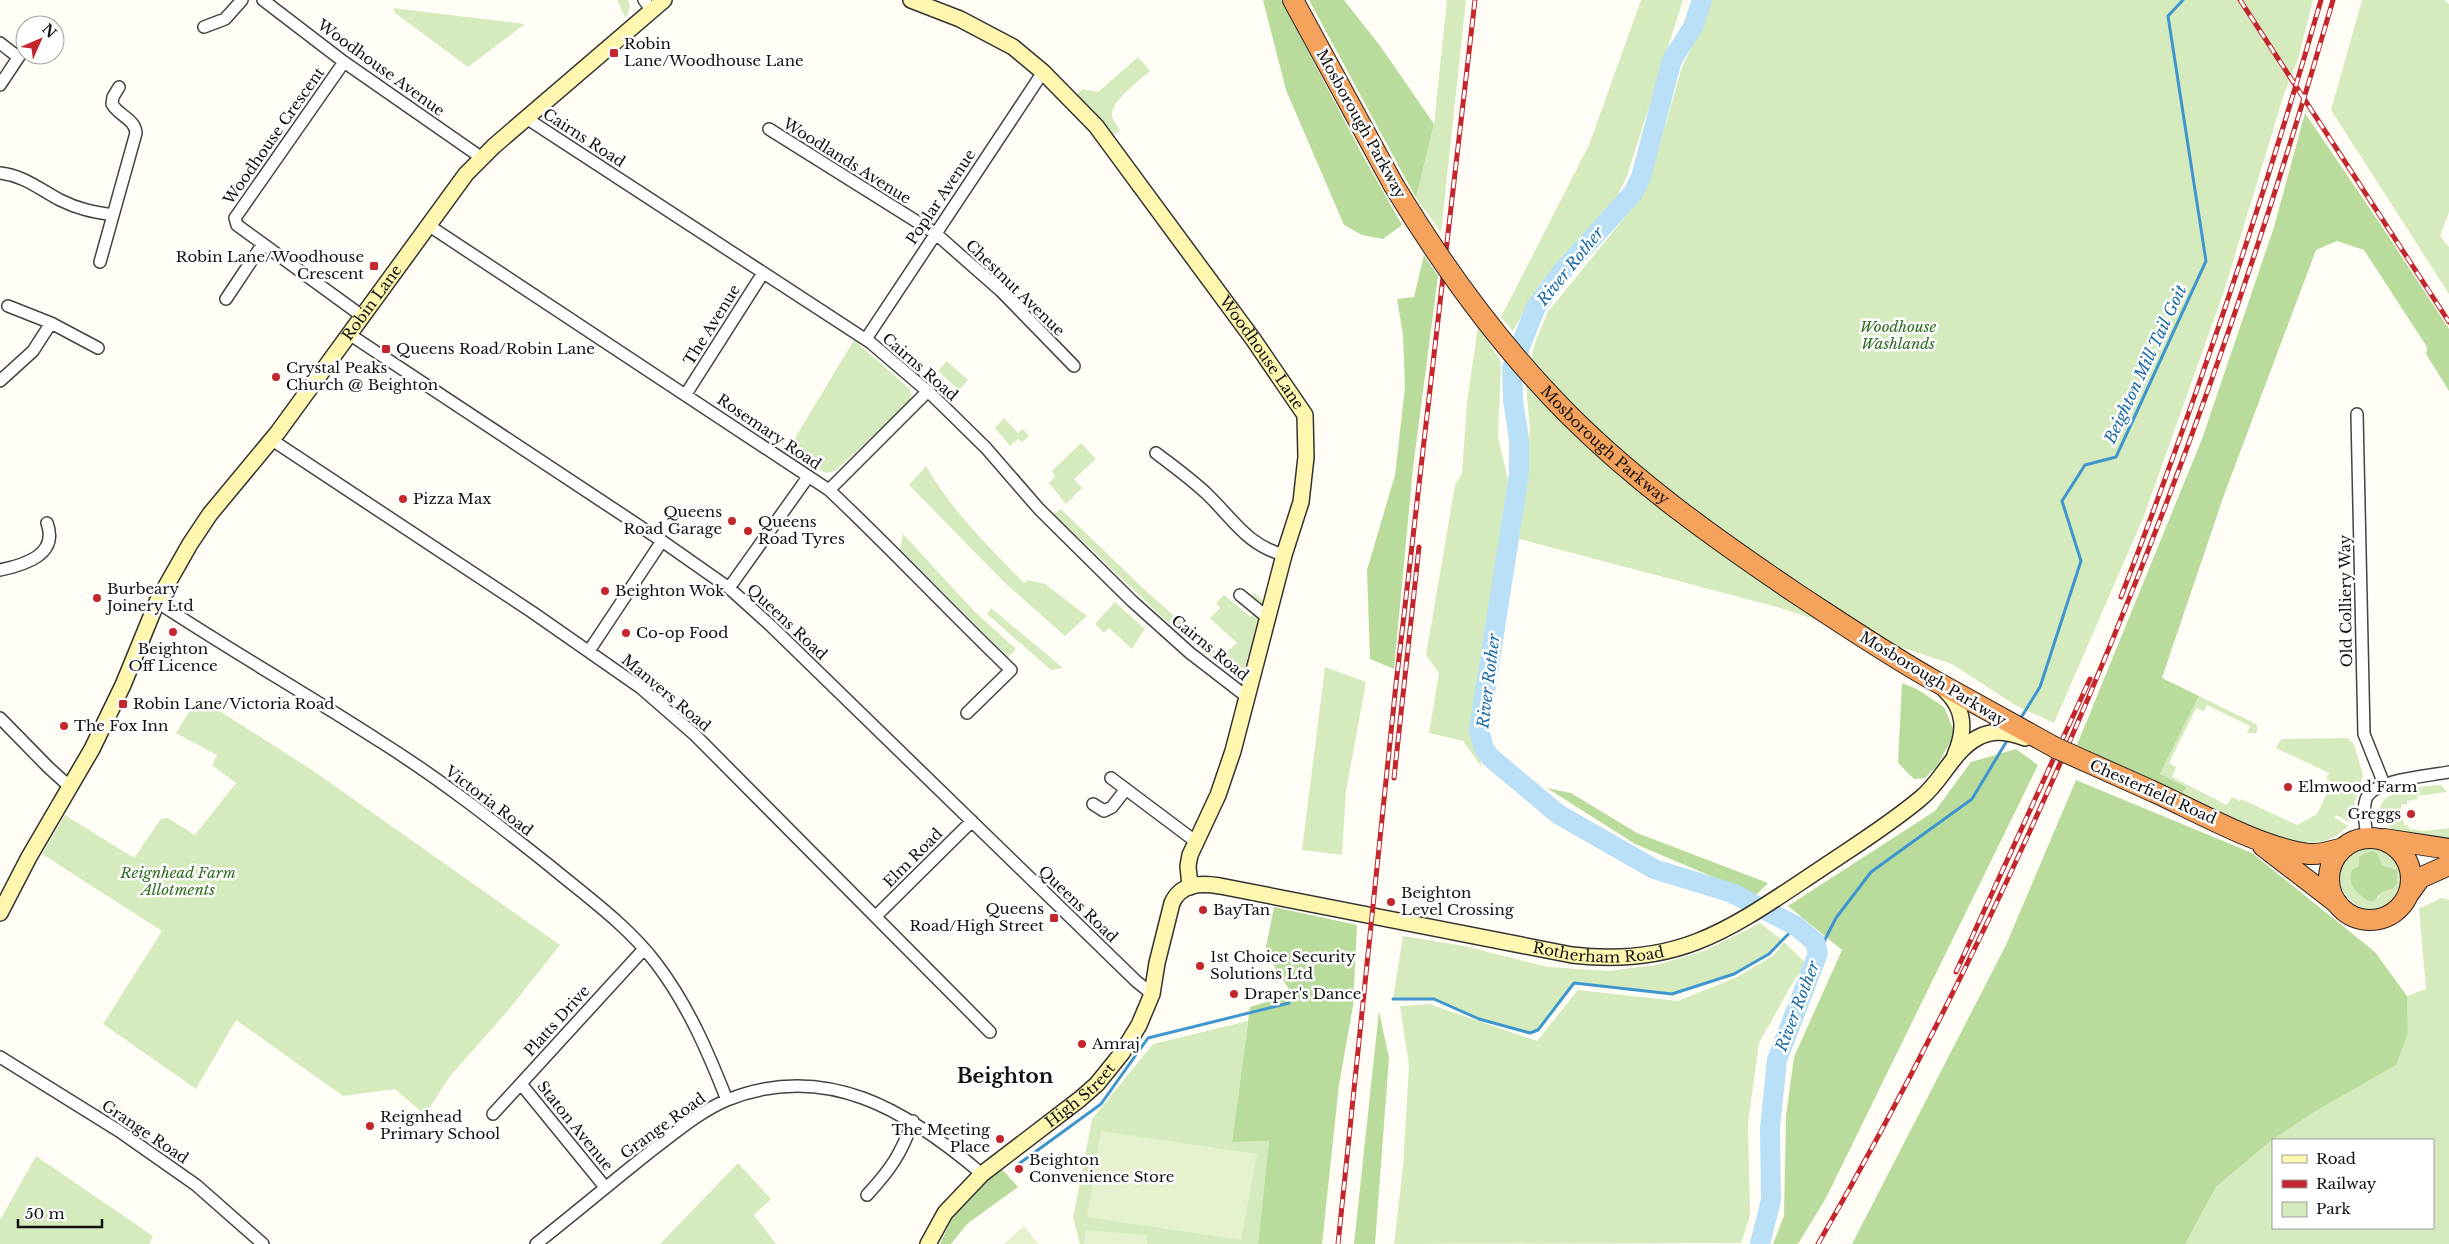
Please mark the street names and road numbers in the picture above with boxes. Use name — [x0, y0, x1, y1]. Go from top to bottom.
street label: Woodhouse Avenue — [313, 14, 449, 120]
street label: Mosborough Parkway — [1312, 46, 1411, 202]
street label: Woodhouse Crescent — [218, 63, 328, 209]
street label: Cairns Road — [540, 104, 629, 171]
street label: Woodlands Avenue — [779, 113, 915, 208]
street label: Poplar Avenue — [902, 146, 979, 248]
street label: Chestnut Avenue — [962, 236, 1069, 340]
street label: Robin Lane — [338, 261, 406, 344]
street label: The Avenue — [679, 281, 744, 369]
street label: Woodhouse Lane — [1215, 291, 1308, 413]
street label: Cairns Road — [879, 329, 962, 405]
street label: Mosborough Parkway — [1537, 381, 1674, 508]
street label: Rosemary Road — [713, 390, 825, 474]
street label: Old Colliery Way — [2335, 534, 2356, 667]
street label: Queens Road — [743, 580, 831, 664]
street label: Cairns Road — [1168, 611, 1253, 685]
street label: Mosborough Parkway — [1856, 627, 2010, 730]
street label: Manvers Road — [618, 650, 715, 735]
street label: Chesterfield Road — [2087, 755, 2220, 828]
street label: Victoria Road — [441, 761, 537, 840]
street label: Elm Road — [879, 824, 946, 891]
street label: Queens Road — [1035, 861, 1122, 946]
street label: Rotherham Road — [1531, 938, 1666, 966]
street label: Platts Drive — [520, 981, 593, 1060]
street label: High Street — [1041, 1059, 1119, 1131]
street label: Staton Avenue — [533, 1077, 617, 1174]
street label: Grange Road — [616, 1088, 709, 1163]
street label: Grange Road — [98, 1096, 192, 1168]

